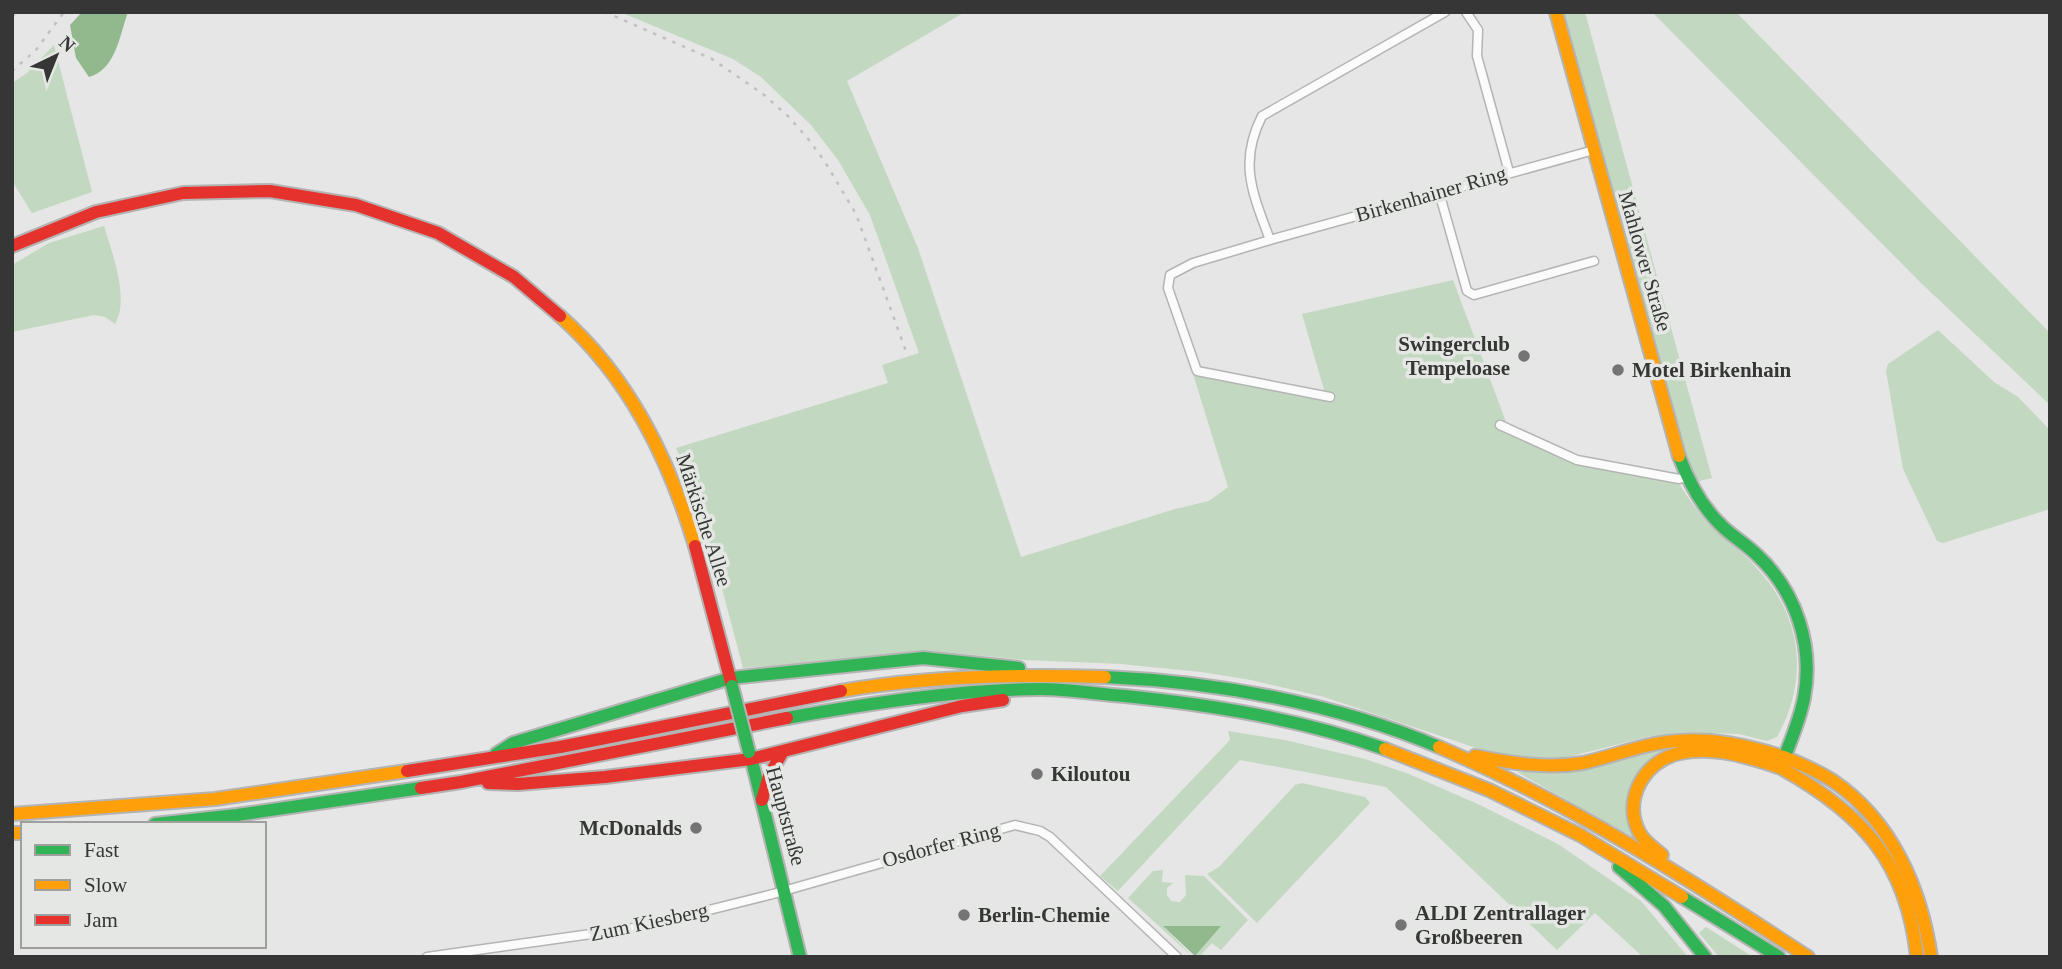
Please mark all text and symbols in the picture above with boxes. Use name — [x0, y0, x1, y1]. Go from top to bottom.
north arrow — [21, 21, 91, 91]
text: N — [55, 32, 80, 56]
street label: Birkenhainer Ring — [1353, 161, 1510, 227]
street label: Mahlower Straße — [1613, 188, 1677, 334]
place label: Swingerclub Tempeloase — [1398, 332, 1510, 380]
marker: Swingerclub Tempeloase — [1516, 348, 1532, 364]
place label: Motel Birkenhain — [1632, 358, 1792, 382]
marker: Motel Birkenhain — [1610, 362, 1626, 378]
street label: Märkische Allee — [671, 451, 737, 589]
place label: Kiloutou — [1051, 762, 1131, 786]
street label: Hauptstraße — [761, 764, 811, 868]
marker: Kiloutou — [1029, 766, 1045, 782]
place label: McDonalds — [579, 816, 682, 840]
street label: Osdorfer Ring — [880, 818, 1003, 872]
marker: McDonalds — [688, 820, 704, 836]
legend — [21, 822, 266, 948]
text: Fast — [84, 838, 119, 862]
text: Slow — [84, 873, 128, 897]
street label: Zum Kiesberg — [588, 898, 711, 946]
place label: ALDI Zentrallager Großbeeren — [1415, 901, 1586, 949]
place label: Berlin-Chemie — [978, 903, 1110, 927]
marker: Berlin-Chemie — [956, 907, 972, 923]
text: Jam — [84, 908, 118, 932]
marker: ALDI Zentrallager Großbeeren — [1393, 917, 1409, 933]

